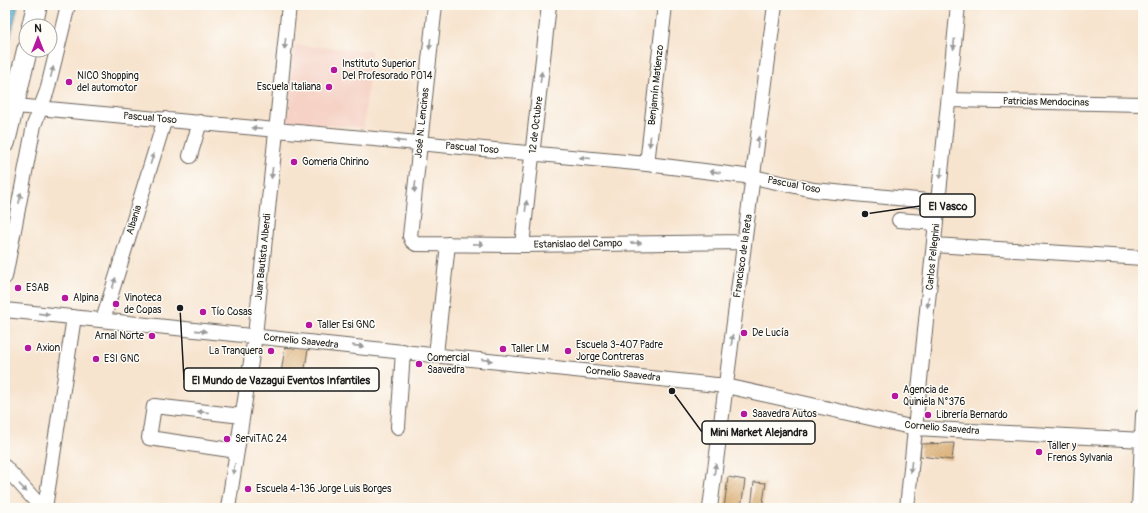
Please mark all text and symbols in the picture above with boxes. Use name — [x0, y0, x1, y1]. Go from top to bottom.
north arrow — [18, 18, 58, 58]
text: N — [34, 22, 42, 35]
one-way arrow — [282, 38, 289, 50]
one-way arrow — [427, 38, 434, 50]
one-way arrow — [951, 38, 958, 50]
street label: Benjamín Matienzo — [646, 44, 666, 126]
place label: Instituto Superior Del Profesorado P014 — [342, 58, 433, 82]
marker: Instituto Superior Del Profesorado P014 — [329, 65, 339, 75]
one-way arrow — [49, 66, 55, 78]
place label: NICO Shopping del automotor — [77, 70, 139, 94]
one-way arrow — [538, 71, 544, 83]
marker: NICO Shopping del automotor — [64, 77, 74, 87]
place label: Escuela Italiana — [257, 81, 321, 93]
marker: Escuela Italiana — [324, 82, 334, 92]
street label: José N. Lencinas — [412, 87, 432, 159]
street label: Patricias Mendocinas — [1003, 95, 1090, 109]
street label: 12 de Octubre — [527, 96, 545, 154]
street label: Pascual Toso — [123, 110, 178, 126]
one-way arrow — [251, 124, 263, 131]
one-way arrow — [647, 135, 653, 147]
one-way arrow — [755, 136, 761, 148]
one-way arrow — [394, 138, 406, 144]
street label: Pascual Toso — [445, 140, 500, 156]
one-way arrow — [149, 152, 155, 164]
one-way arrow — [579, 155, 591, 162]
place label: Gomeria Chirino — [302, 156, 370, 168]
marker: Gomeria Chirino — [289, 157, 299, 167]
one-way arrow — [268, 167, 275, 179]
one-way arrow — [938, 167, 944, 179]
one-way arrow — [708, 169, 721, 175]
street label: Pascual Toso — [766, 174, 822, 196]
one-way arrow — [411, 181, 418, 193]
one-way arrow — [18, 191, 24, 204]
callout: El Vasco — [920, 194, 975, 217]
one-way arrow — [523, 200, 530, 212]
text: El Vasco — [929, 200, 968, 213]
street label: Albania — [124, 203, 144, 236]
street label: Juan Bautista Alberdi — [252, 213, 274, 301]
street label: Francisco de la Reta — [731, 213, 755, 299]
street label: Carlos Pellegrini — [924, 223, 942, 291]
street label: Estanislao del Campo — [533, 237, 623, 251]
one-way arrow — [630, 240, 643, 246]
one-way arrow — [472, 241, 484, 248]
one-way arrow — [111, 277, 117, 289]
place label: ESAB — [26, 282, 49, 294]
marker: ESAB — [13, 283, 23, 293]
place label: Alpina — [73, 292, 99, 304]
place label: Vinoteca de Copas — [124, 292, 162, 316]
marker: Alpina — [60, 293, 70, 303]
one-way arrow — [925, 296, 931, 309]
marker: Vinoteca de Copas — [111, 299, 121, 309]
place label: Tío Cosas — [211, 306, 253, 318]
marker: Tío Cosas — [198, 307, 208, 317]
one-way arrow — [38, 311, 50, 317]
place label: Taller Esi GNC — [317, 319, 375, 331]
marker: Taller Esi GNC — [304, 320, 314, 330]
one-way arrow — [195, 327, 207, 334]
place label: De Lucía — [752, 327, 789, 339]
marker: De Lucía — [739, 328, 749, 338]
place label: Arnal Norte — [94, 330, 144, 342]
marker: Arnal Norte — [147, 331, 157, 341]
street label: Cornelio Saavedra — [263, 331, 339, 351]
one-way arrow — [728, 334, 735, 346]
place label: Escuela 3-407 Padre Jorge Contreras — [576, 339, 663, 363]
place label: Axion — [36, 342, 61, 354]
marker: Axion — [23, 343, 33, 353]
one-way arrow — [352, 343, 364, 350]
place label: Taller LM — [511, 343, 549, 355]
marker: Taller LM — [498, 344, 508, 354]
place label: La Tranquera — [209, 345, 263, 357]
marker: La Tranquera — [266, 346, 276, 356]
marker: Escuela 3-407 Padre Jorge Contreras — [563, 346, 573, 356]
place label: Comercial Saavedra — [427, 352, 470, 376]
place label: ESI GNC — [104, 353, 140, 365]
marker: ESI GNC — [91, 354, 101, 364]
one-way arrow — [481, 356, 493, 363]
marker: Comercial Saavedra — [414, 359, 424, 369]
street label: Cornelio Saavedra — [585, 364, 661, 384]
callout: El Mundo de Vazagui Eventos Infantiles — [184, 368, 379, 391]
text: El Mundo de Vazagui Eventos Infantiles — [192, 374, 370, 387]
place label: Agencia de Quiniela N°376 — [903, 384, 965, 408]
marker: Agencia de Quiniela N°376 — [890, 391, 900, 401]
place label: Saavedra Autos — [752, 408, 817, 420]
one-way arrow — [197, 409, 209, 415]
marker: Saavedra Autos — [739, 409, 749, 419]
place label: Librería Bernardo — [936, 409, 1008, 421]
marker: Librería Bernardo — [923, 410, 933, 420]
street label: Cornelio Saavedra — [904, 419, 980, 437]
callout: Mini Market Alejandra — [702, 421, 815, 444]
text: Mini Market Alejandra — [710, 426, 808, 439]
place label: ServiTAC 24 — [235, 433, 287, 445]
marker: ServiTAC 24 — [222, 434, 232, 444]
place label: Taller y Frenos Sylvania — [1047, 440, 1113, 464]
marker: Taller y Frenos Sylvania — [1034, 447, 1044, 457]
one-way arrow — [908, 461, 914, 473]
one-way arrow — [231, 462, 237, 475]
one-way arrow — [712, 463, 718, 475]
one-way arrow — [18, 483, 28, 493]
place label: Escuela 4-136 Jorge Luis Borges — [256, 483, 392, 495]
marker: Escuela 4-136 Jorge Luis Borges — [243, 484, 253, 494]

